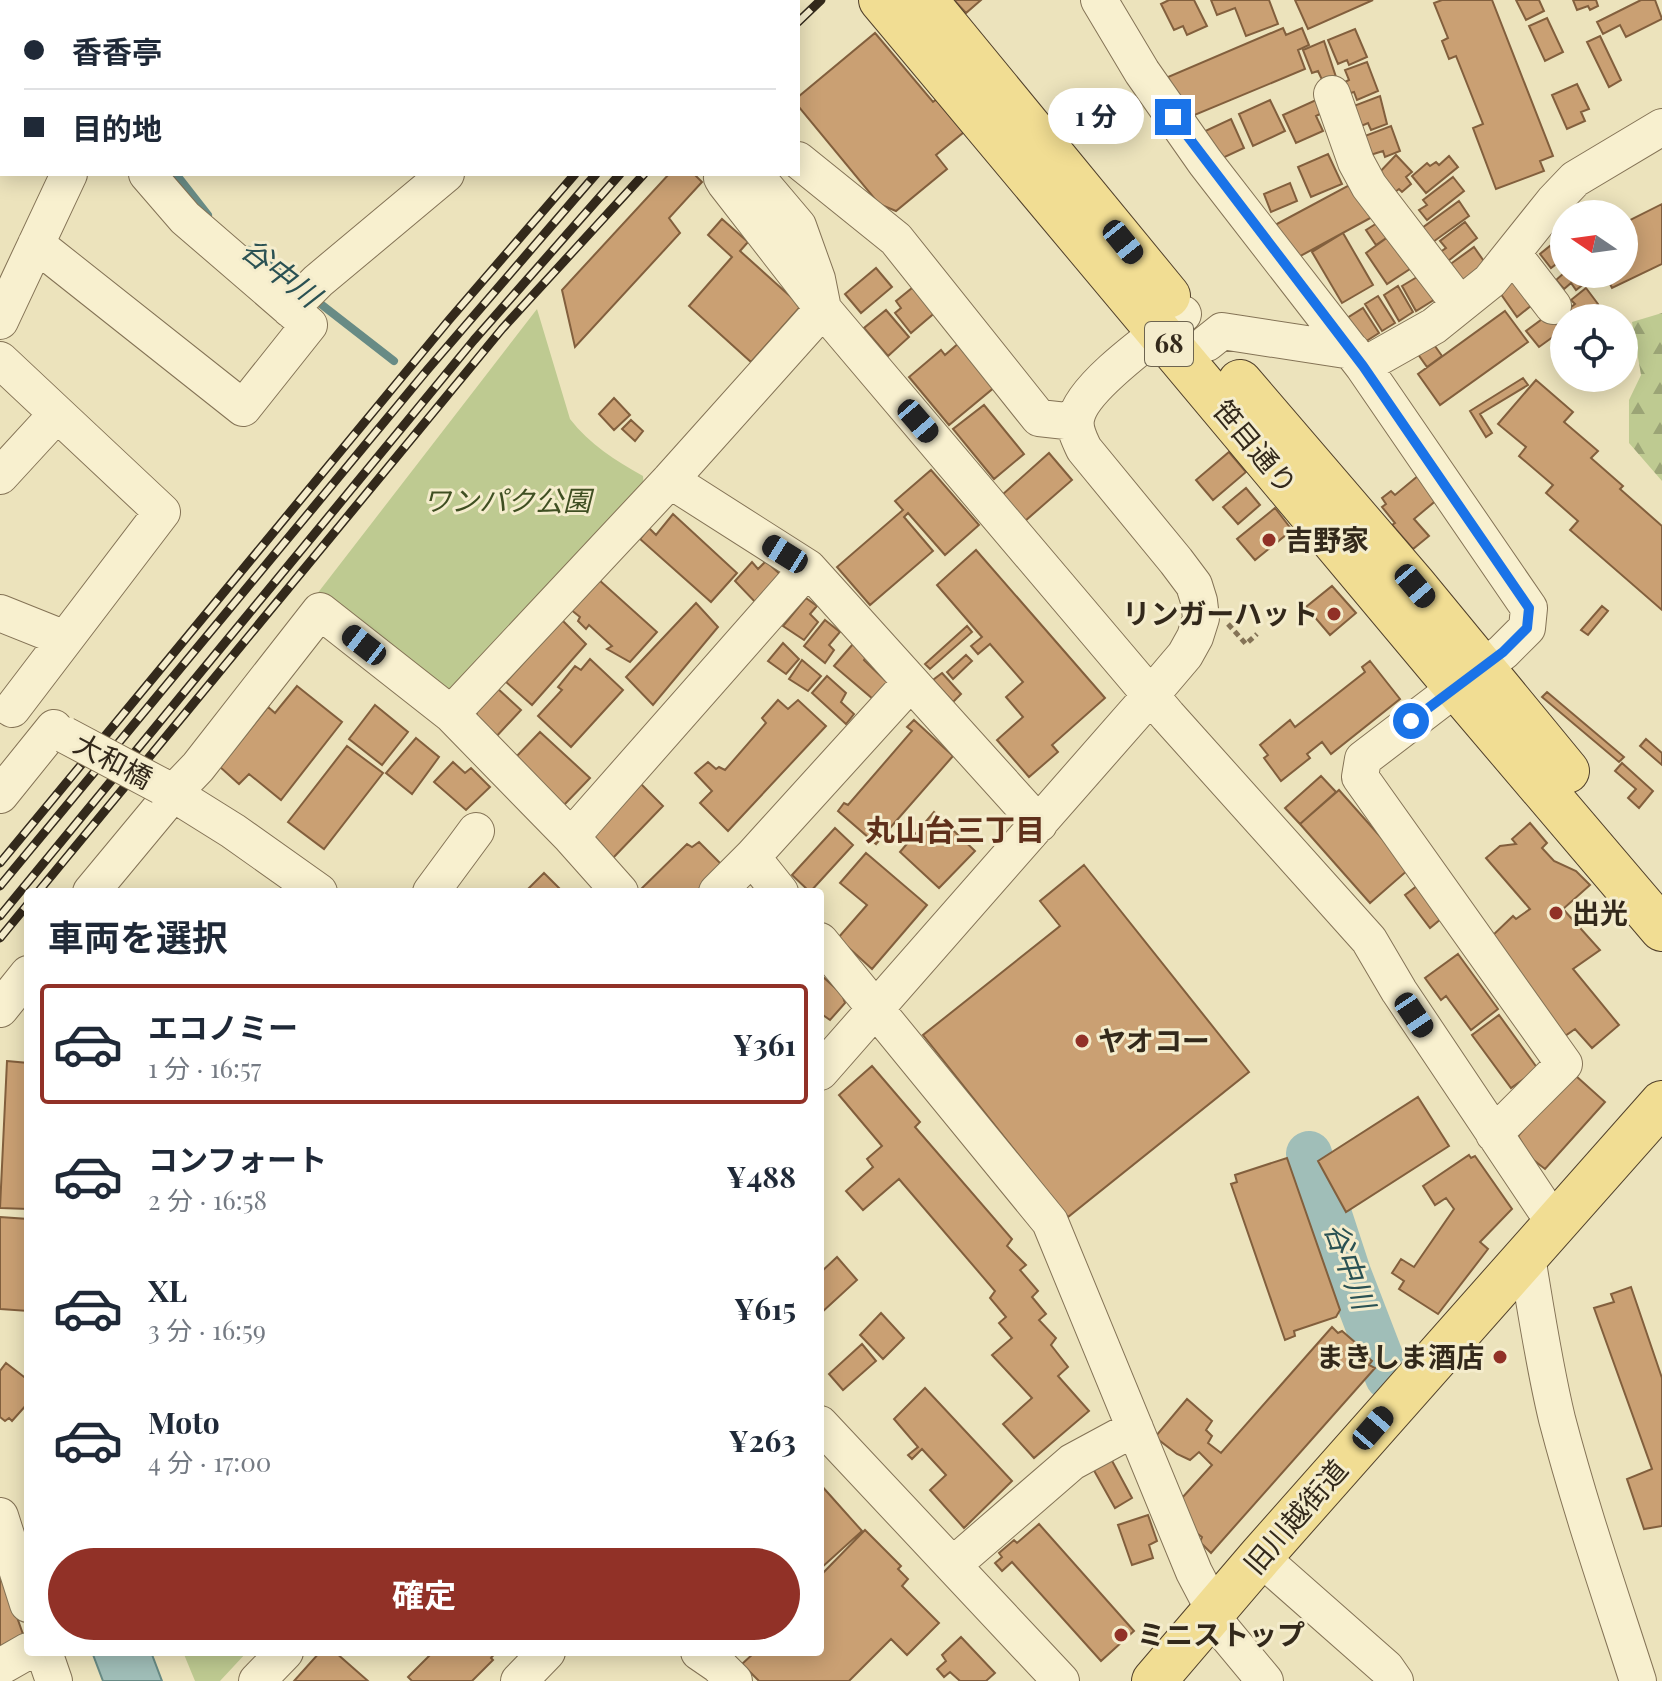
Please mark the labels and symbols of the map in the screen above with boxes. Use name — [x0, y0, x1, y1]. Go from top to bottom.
callout: 1 分 — [1049, 89, 1145, 145]
route end — [1155, 99, 1191, 135]
north arrow — [1550, 200, 1638, 288]
car — [1099, 216, 1147, 268]
water label: 谷中川 — [233, 228, 331, 317]
road number: 68 — [1145, 322, 1193, 366]
street label: 笹目通り — [1206, 391, 1306, 501]
car — [893, 395, 943, 447]
park label: ワンパク公園 — [423, 481, 595, 518]
place label: 吉野家 — [1285, 520, 1369, 557]
car — [758, 531, 812, 577]
marker: 吉野家 — [1260, 531, 1278, 549]
car — [1390, 560, 1440, 612]
place label: リンガーハット — [1123, 594, 1318, 631]
marker: リンガーハット — [1325, 605, 1343, 623]
car — [338, 621, 390, 669]
route start — [1393, 703, 1429, 739]
street label: 大和橋 — [68, 724, 159, 796]
district label: 丸山台三丁目 — [865, 809, 1045, 849]
place label: 出光 — [1572, 893, 1628, 930]
marker: 出光 — [1547, 904, 1565, 922]
car — [1391, 988, 1437, 1042]
place label: ヤオコー — [1098, 1021, 1210, 1058]
marker: ヤオコー — [1073, 1032, 1091, 1050]
water label: 谷中川 — [1317, 1216, 1386, 1317]
place label: まきしま酒店 — [1316, 1337, 1484, 1374]
marker: まきしま酒店 — [1491, 1348, 1509, 1366]
car — [1348, 1402, 1398, 1454]
street label: 旧川越街道 — [1235, 1451, 1355, 1581]
place label: ミニストップ — [1137, 1615, 1305, 1652]
marker: ミニストップ — [1112, 1626, 1130, 1644]

